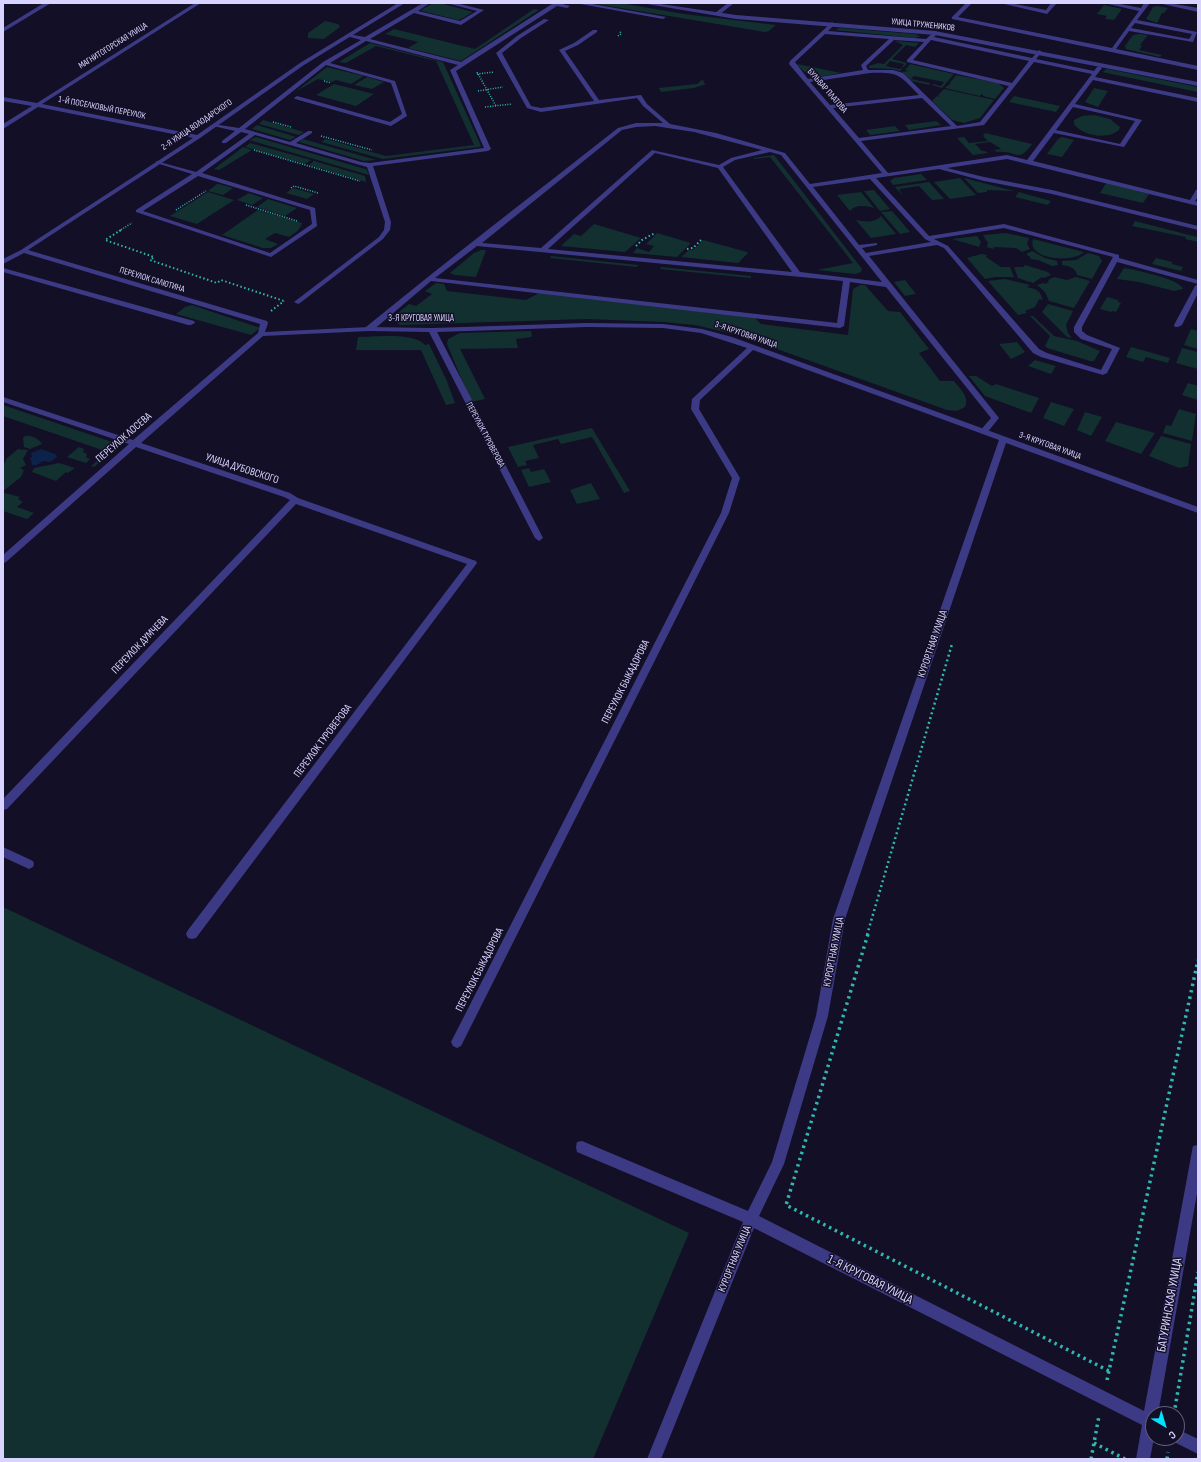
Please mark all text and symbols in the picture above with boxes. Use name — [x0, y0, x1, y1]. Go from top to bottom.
street label: УЛИЦА ТРУЖЕНИКОВ — [891, 16, 955, 34]
street label: МАГНИТОГОРСКАЯ УЛИЦА — [77, 20, 149, 72]
street label: БУЛЬВАР ПЛАТОВА — [805, 66, 849, 116]
street label: 1-Й ПОСЕЛКОВЫЙ ПЕРЕУЛОК — [57, 94, 147, 122]
street label: 2-Я УЛИЦА ВОЛОДАРСКОГО — [159, 97, 235, 153]
street label: ПЕРЕУЛОК САЛЮТИНА — [118, 265, 186, 295]
street label: 3-Я КРУГОВАЯ УЛИЦА — [388, 314, 454, 324]
street label: 3-Я КРУГОВАЯ УЛИЦА — [713, 319, 779, 351]
street label: ПЕРЕУЛОК ТУРОВЕРОВА — [463, 401, 507, 469]
street label: ПЕРЕУЛОК ЛОСЕВА — [93, 410, 155, 466]
street label: 3-Я КРУГОВАЯ УЛИЦА — [1017, 430, 1083, 462]
street label: УЛИЦА ДУБОВСКОГО — [204, 451, 280, 487]
street label: КУРОРТНАЯ УЛИЦА — [915, 608, 951, 680]
street label: ПЕРЕУЛОК ДУМЧЕВА — [109, 613, 171, 677]
street label: ПЕРЕУЛОК БЫКАДОРОВА — [599, 638, 653, 726]
street label: ПЕРЕУЛОК ТУРОВЕРОВА — [291, 702, 355, 780]
street label: КУРОРТНАЯ УЛИЦА — [821, 916, 847, 988]
street label: ПЕРЕУЛОК БЫКАДОРОВА — [453, 926, 507, 1014]
street label: КУРОРТНАЯ УЛИЦА — [716, 1224, 754, 1294]
street label: 1-Я КРУГОВАЯ УЛИЦА — [825, 1252, 915, 1308]
street label: БАТУРИНСКАЯ УЛИЦА — [1154, 1257, 1186, 1353]
north arrow — [1145, 1406, 1185, 1446]
text: С — [1166, 1428, 1178, 1442]

